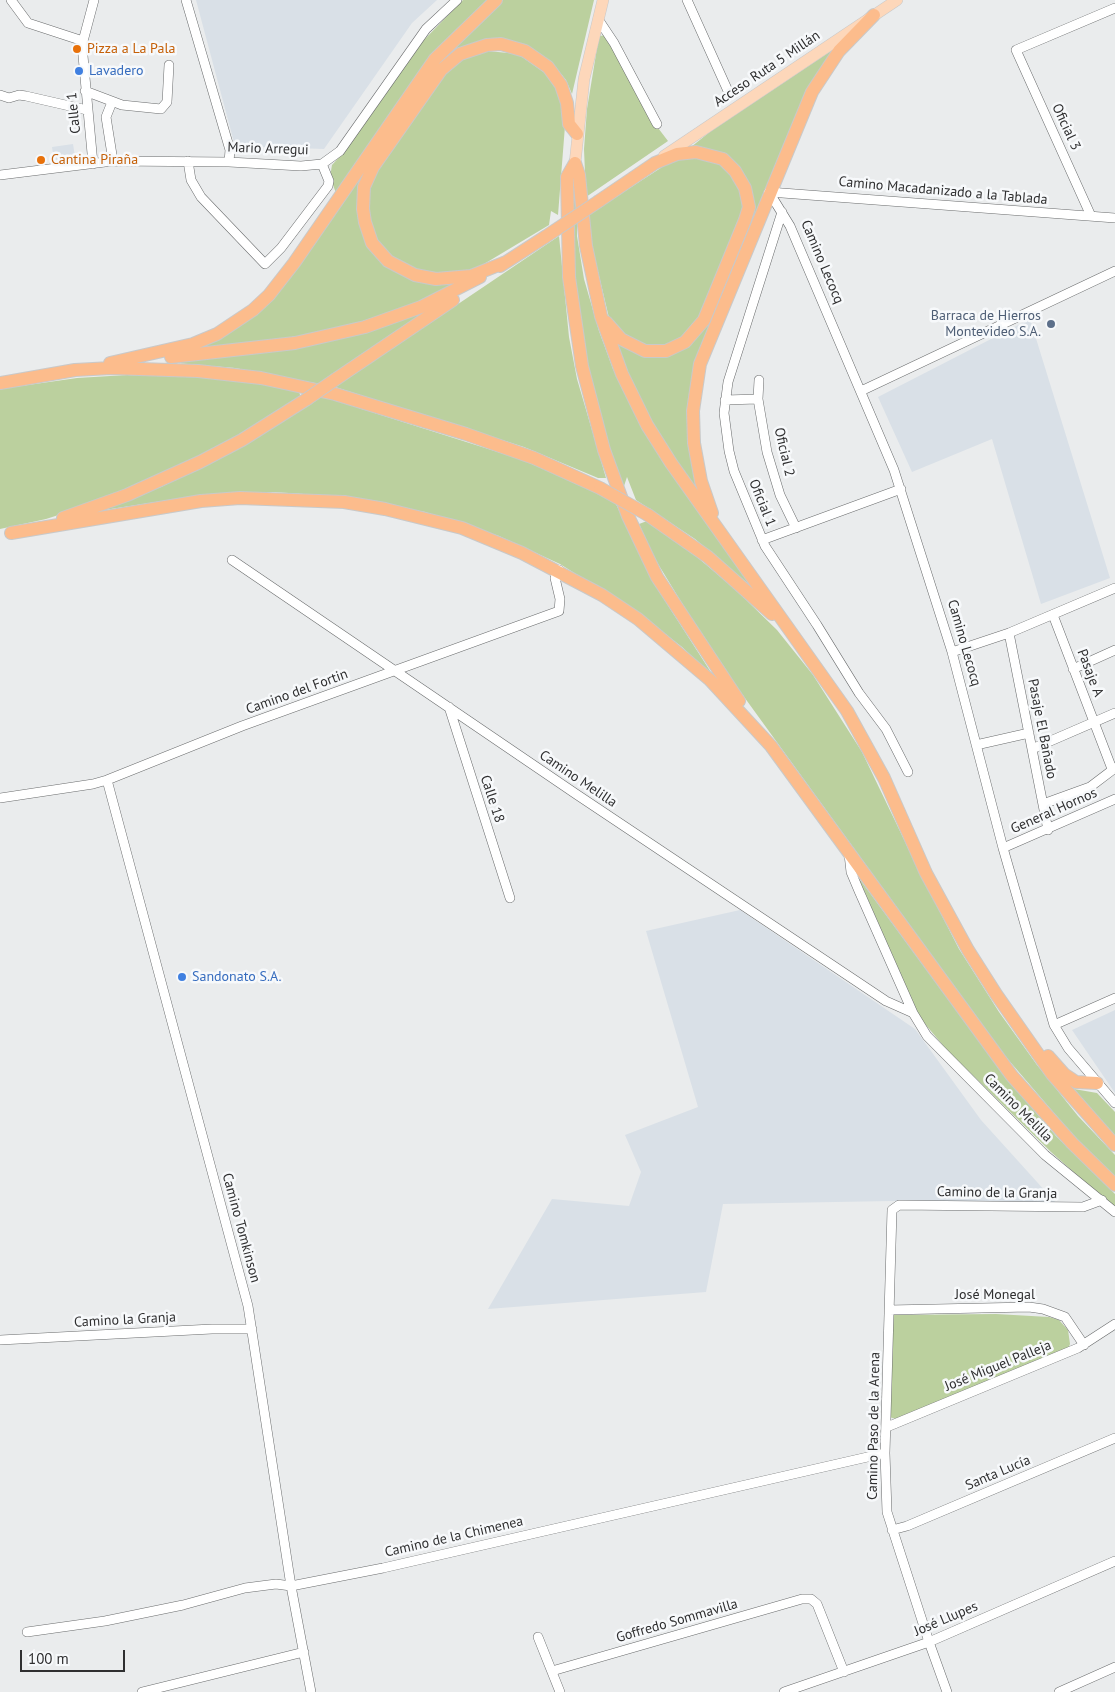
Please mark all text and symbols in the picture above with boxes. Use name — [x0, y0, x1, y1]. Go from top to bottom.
street label: Acceso Ruta 5 Millán — [711, 27, 823, 111]
place label: Pizza a La Pala — [87, 41, 175, 57]
marker: Pizza a La Pala — [71, 43, 83, 55]
place label: Lavadero — [89, 63, 144, 79]
marker: Lavadero — [73, 65, 85, 77]
street label: Calle 1 — [63, 92, 85, 134]
street label: Oficial 3 — [1048, 101, 1084, 153]
street label: Mario Arregui — [227, 139, 309, 159]
place label: Cantina Piraña — [51, 152, 138, 168]
marker: Cantina Piraña — [35, 154, 47, 166]
street label: Camino Macadanizado a la Tablada — [838, 173, 1048, 209]
street label: Camino Lecocq — [797, 218, 847, 306]
place label: Barraca de Hierros Montevideo S.A. — [931, 308, 1041, 341]
marker: Barraca de Hierros Montevideo S.A. — [1045, 318, 1057, 330]
street label: Oficial 2 — [770, 426, 798, 478]
street label: Oficial 1 — [745, 477, 779, 529]
street label: Camino Lecocq — [944, 598, 984, 688]
street label: Pasaje A — [1073, 647, 1107, 699]
street label: Camino del Fortin — [244, 666, 350, 718]
street label: Pasaje El Bañado — [1024, 677, 1060, 781]
street label: Camino Melilla — [536, 747, 620, 811]
street label: Calle 18 — [476, 773, 508, 825]
street label: General Hornos — [1008, 784, 1100, 838]
place label: Sandonato S.A. — [192, 969, 282, 985]
marker: Sandonato S.A. — [176, 971, 188, 983]
street label: Camino Melilla — [980, 1070, 1056, 1146]
street label: Camino Tomkinson — [218, 1171, 264, 1285]
street label: Camino de la Granja — [937, 1184, 1057, 1202]
street label: José Monegal — [955, 1287, 1035, 1303]
street label: Camino la Granja — [74, 1309, 176, 1331]
street label: José Miguel Palleja — [942, 1337, 1054, 1395]
street label: Camino Paso de la Arena — [864, 1352, 884, 1500]
street label: Santa Lucía — [963, 1452, 1033, 1494]
street label: Camino de la Chimenea — [383, 1513, 525, 1561]
street label: Goffredo Sommavilla — [614, 1596, 740, 1646]
street label: José Llupes — [912, 1598, 980, 1640]
scale bar — [22, 1640, 128, 1672]
text: 100 m — [28, 1649, 69, 1668]

